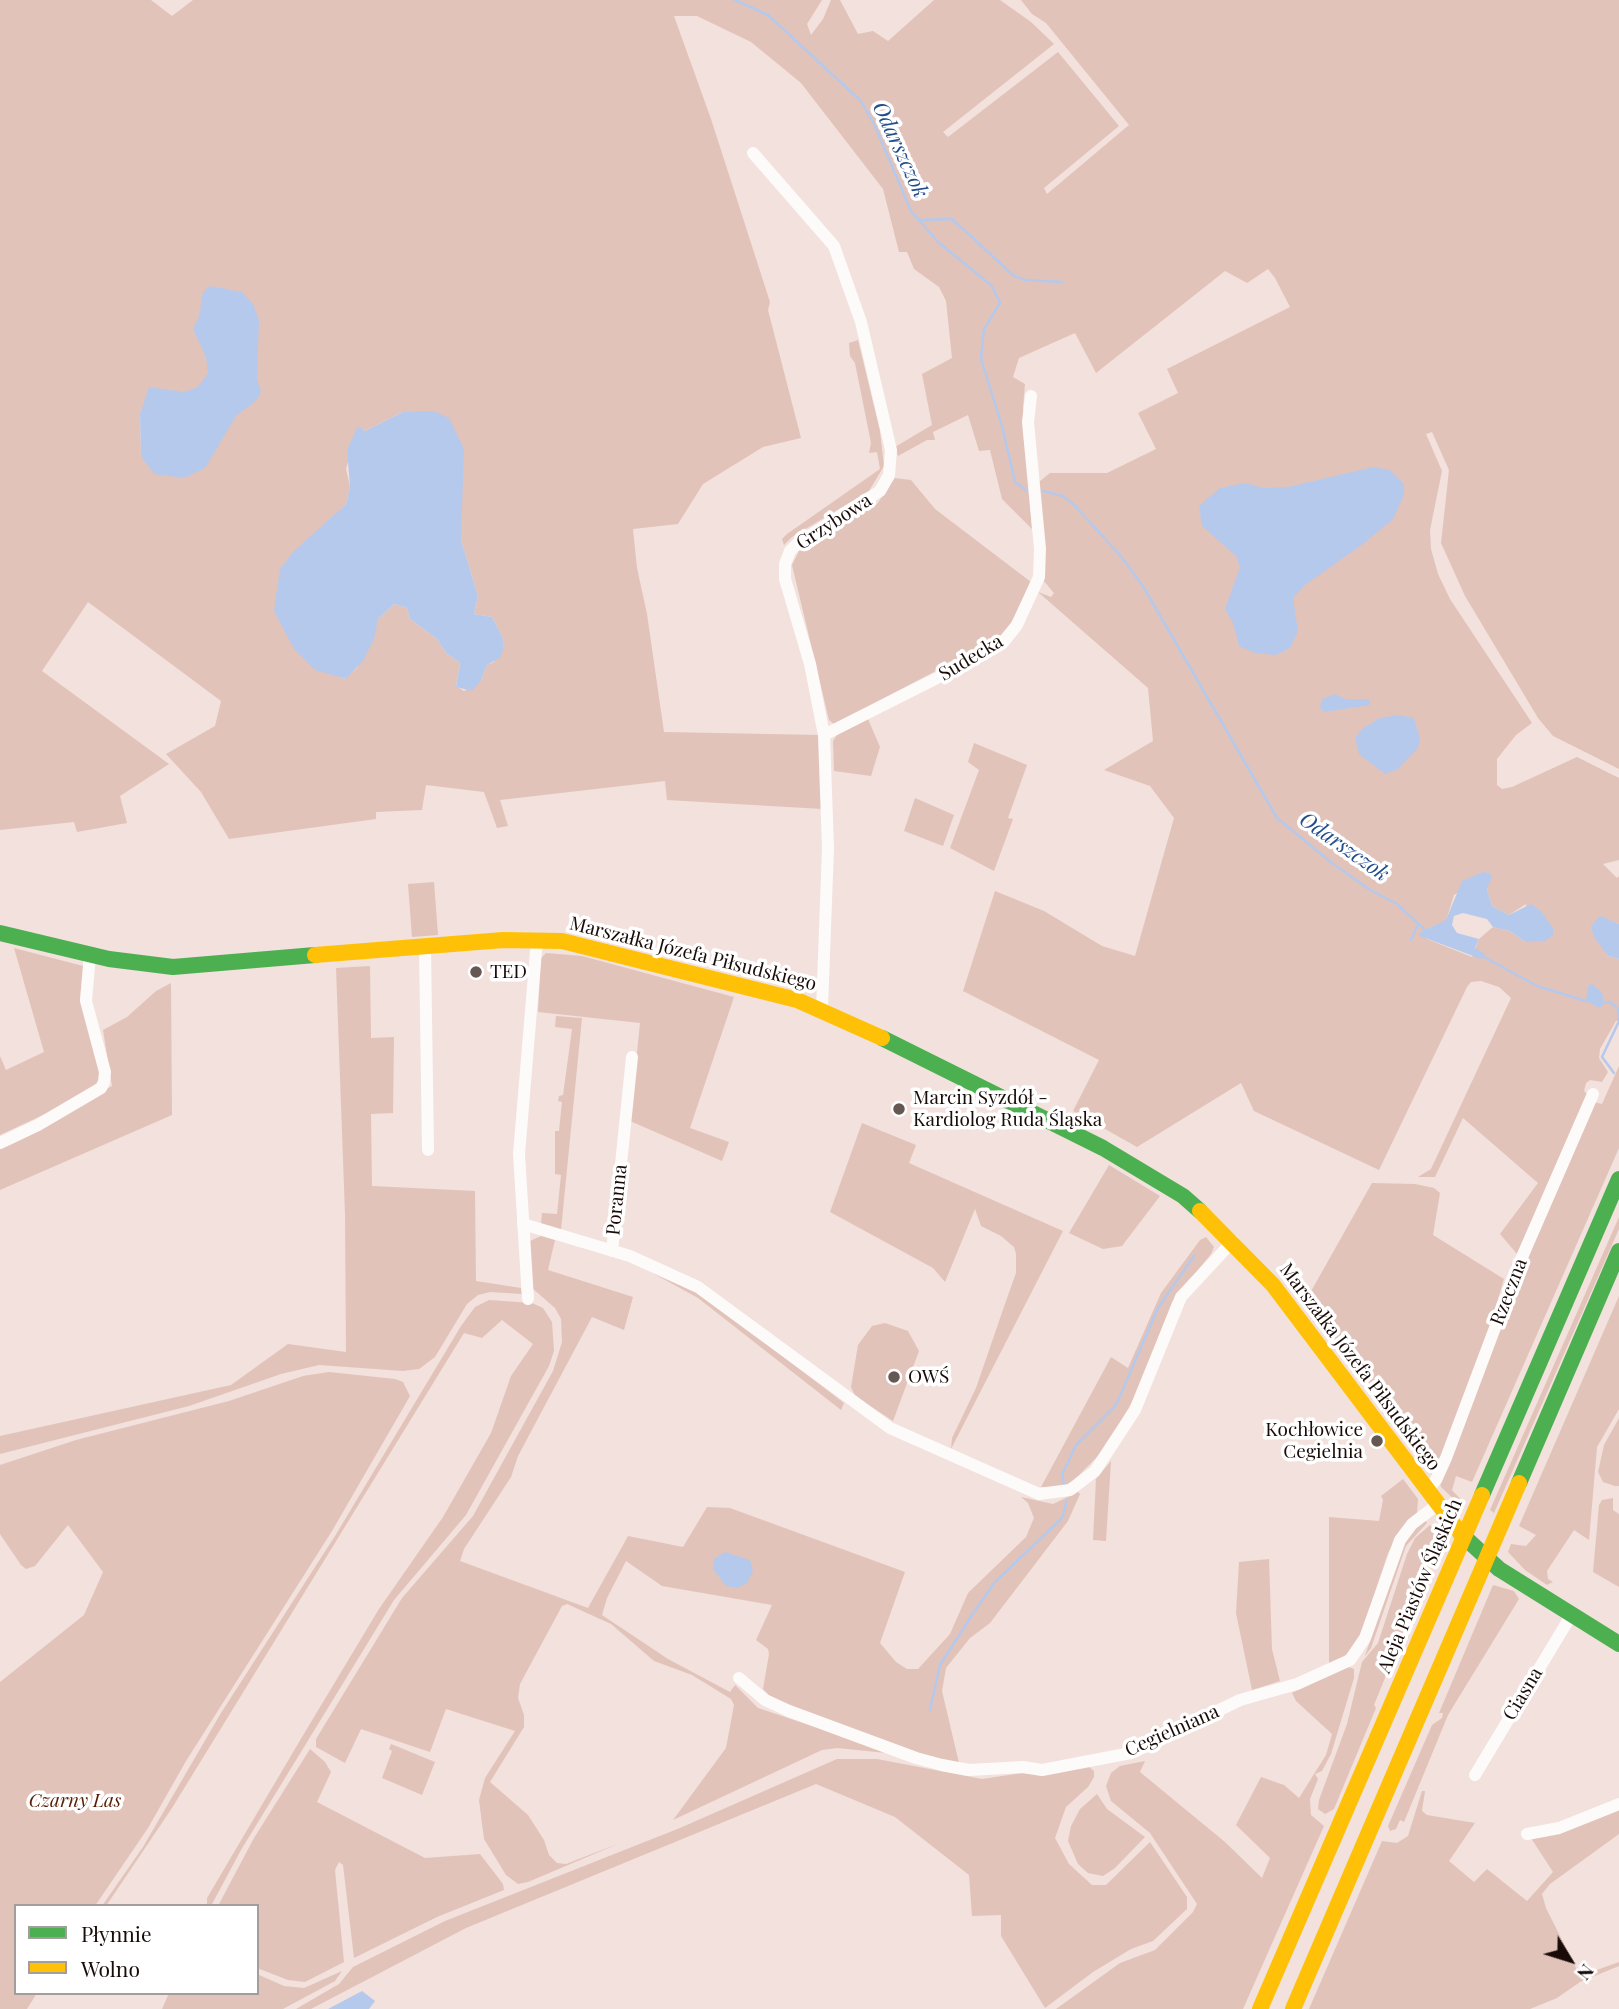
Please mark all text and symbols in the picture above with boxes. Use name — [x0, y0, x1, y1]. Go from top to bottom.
water label: Odarszczok — [867, 98, 933, 202]
street label: Grzybowa — [792, 489, 876, 555]
street label: Sudecka — [935, 630, 1007, 686]
water label: Odarszczok — [1294, 807, 1394, 887]
street label: Marszałka Józefa Piłsudskiego — [567, 912, 819, 996]
place label: TED — [490, 961, 527, 983]
marker: TED — [468, 964, 484, 980]
place label: Marcin Syzdół - Kardiolog Ruda Śląska — [913, 1087, 1102, 1131]
marker: Marcin Syzdół - Kardiolog Ruda Śląska — [891, 1101, 907, 1117]
street label: Poranna — [602, 1163, 632, 1237]
street label: Rzeczna — [1486, 1255, 1532, 1329]
street label: Marszałka Józefa Piłsudskiego — [1275, 1259, 1445, 1475]
place label: OWŚ — [908, 1366, 949, 1388]
marker: OWŚ — [886, 1369, 902, 1385]
place label: Kochłowice Cegielnia — [1265, 1419, 1363, 1463]
marker: Kochłowice Cegielnia — [1369, 1433, 1385, 1449]
street label: Aleja Piastów Śląskich — [1373, 1495, 1467, 1677]
street label: Ciasna — [1498, 1664, 1548, 1724]
street label: Cegielniana — [1121, 1700, 1223, 1762]
park label: Czarny Las — [29, 1790, 121, 1812]
legend — [14, 1904, 259, 1995]
text: Płynnie — [81, 1919, 152, 1947]
north arrow — [1535, 1925, 1605, 1995]
text: Wolno — [81, 1954, 140, 1982]
text: N — [1572, 1960, 1601, 1986]

